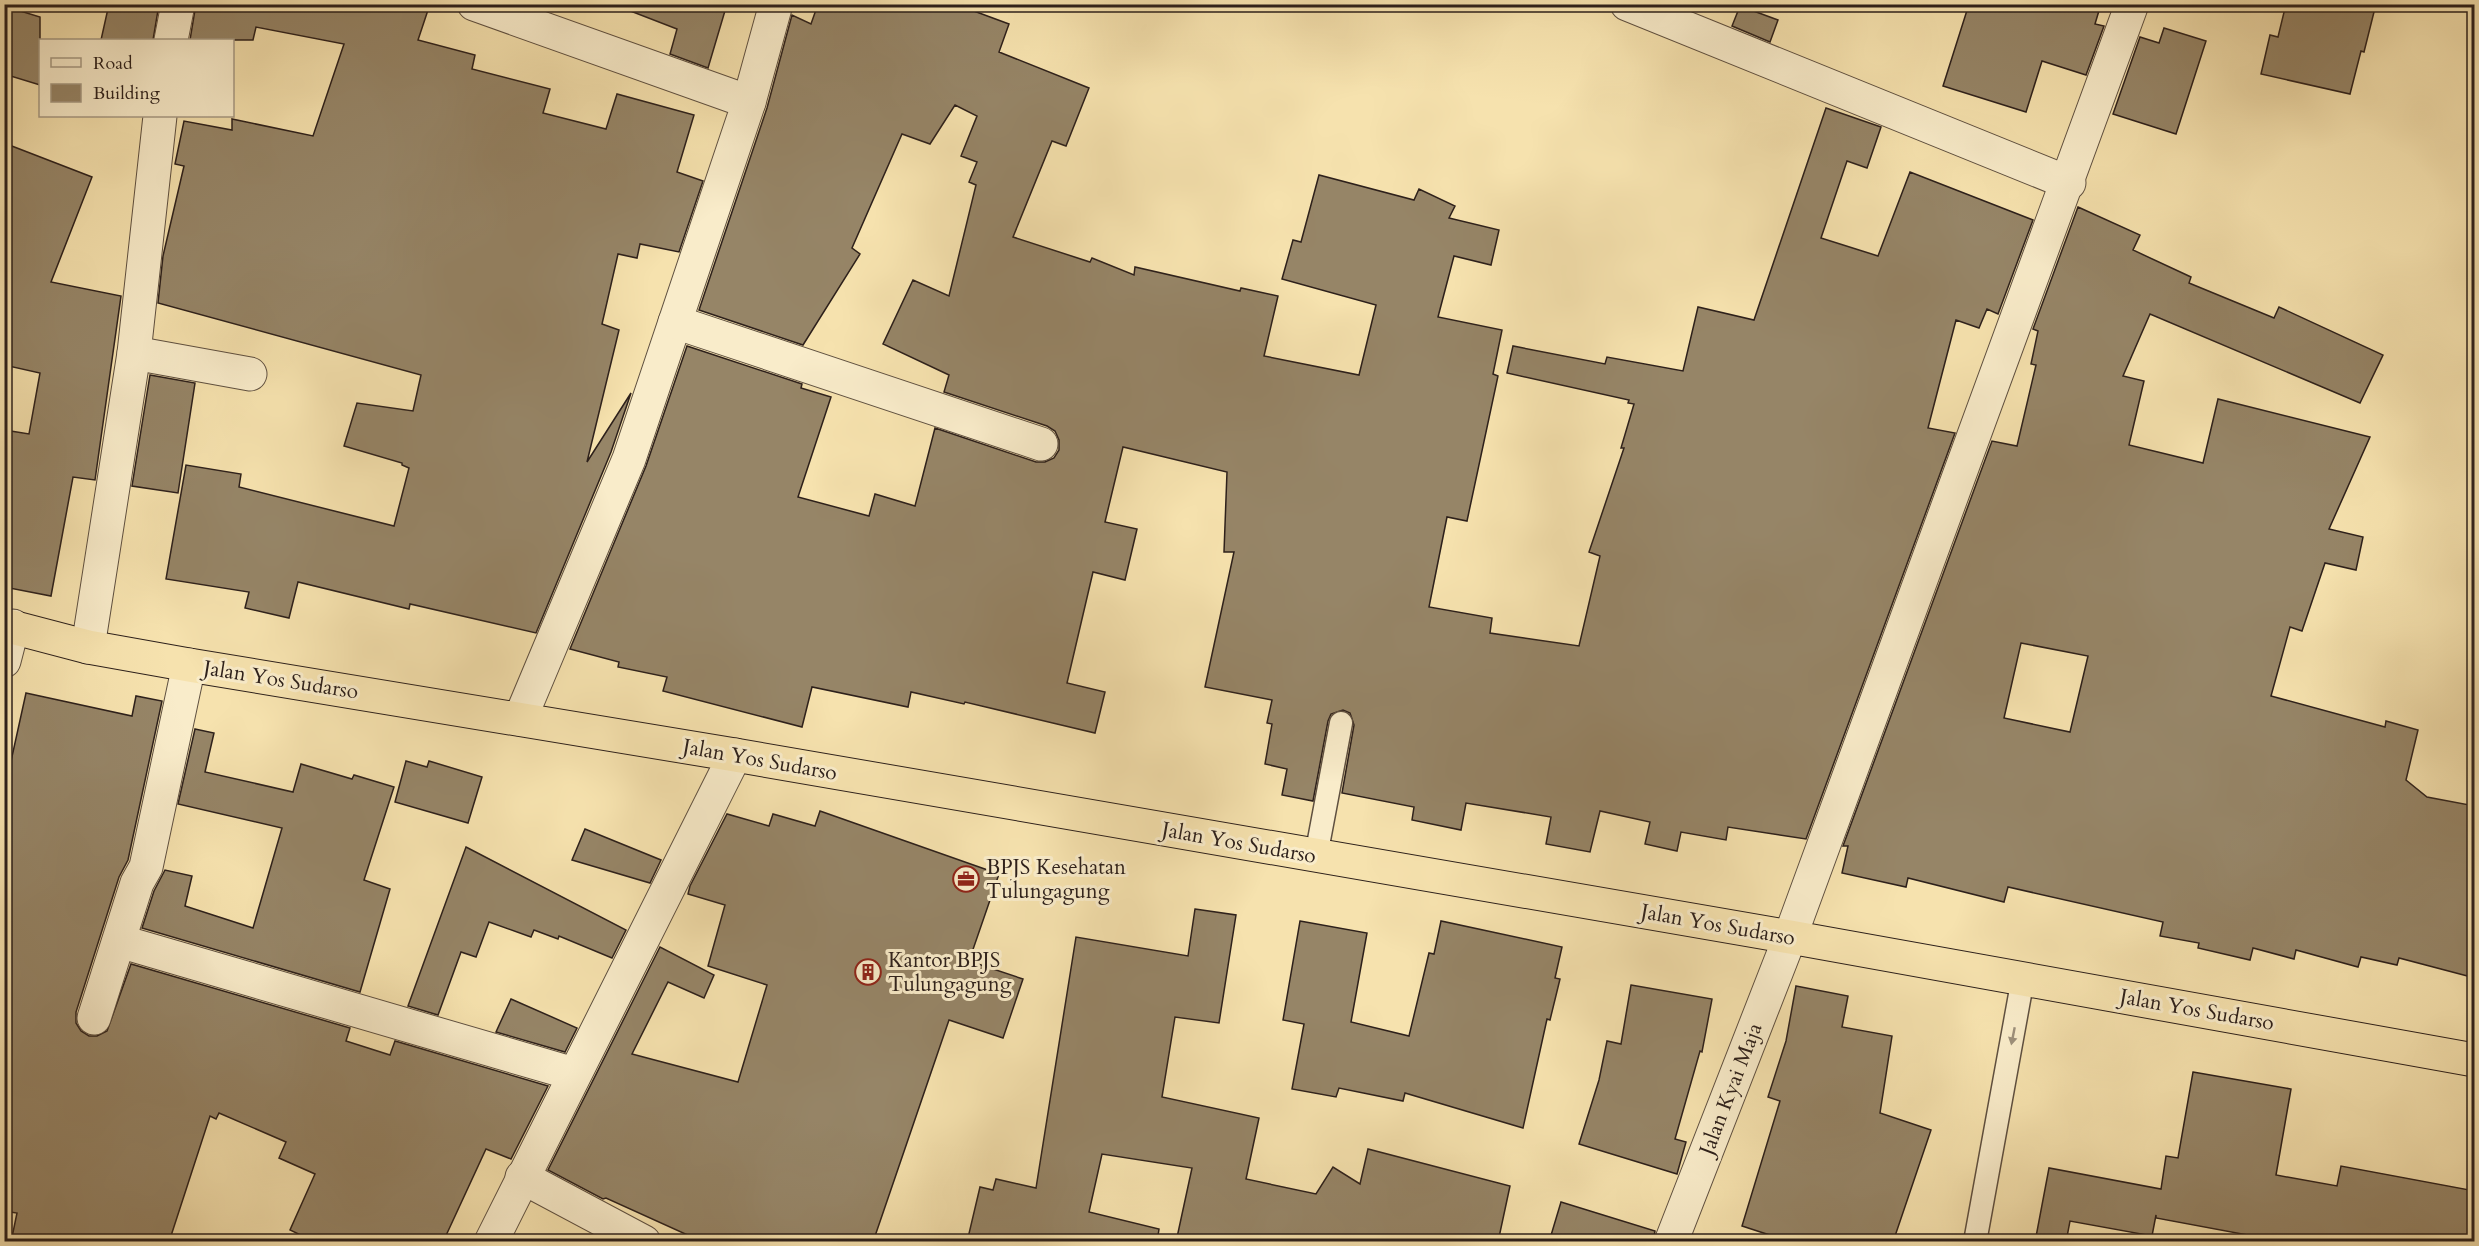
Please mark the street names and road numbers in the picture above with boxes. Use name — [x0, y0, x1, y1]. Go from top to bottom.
street label: Jalan Yos Sudarso — [199, 653, 360, 707]
street label: Jalan Yos Sudarso — [678, 732, 839, 788]
street label: Jalan Yos Sudarso — [1157, 815, 1318, 871]
street label: Jalan Yos Sudarso — [1636, 897, 1797, 953]
street label: Jalan Yos Sudarso — [2115, 982, 2276, 1038]
street label: Jalan Kyai Maja — [1691, 1019, 1770, 1162]

